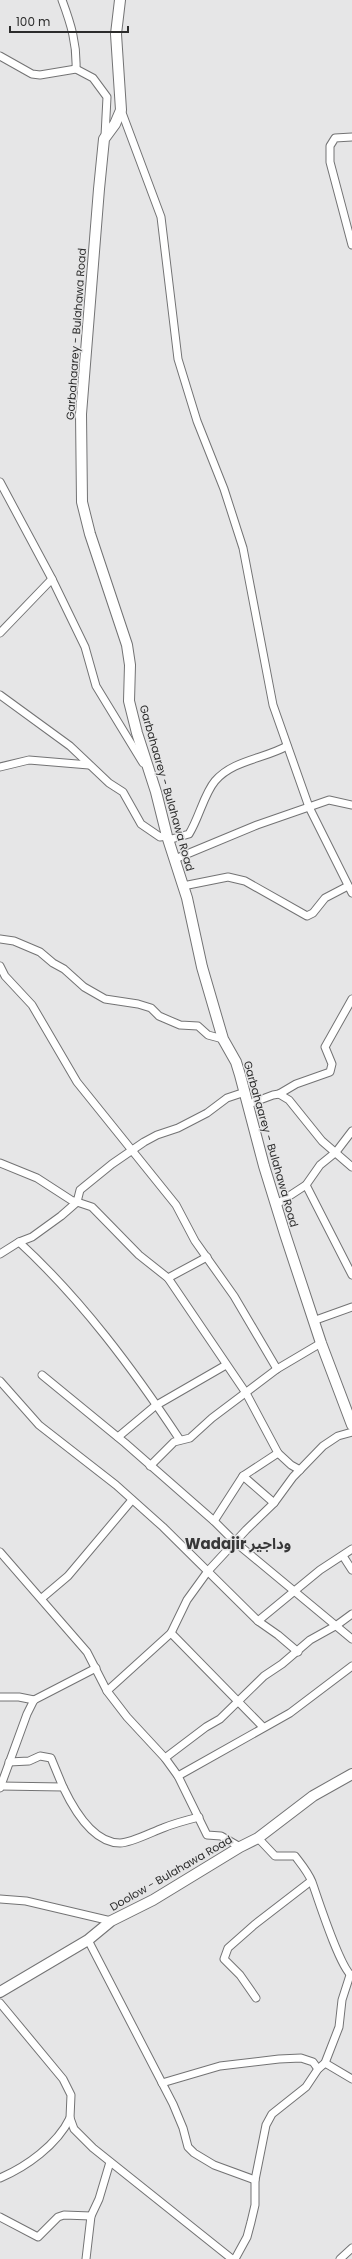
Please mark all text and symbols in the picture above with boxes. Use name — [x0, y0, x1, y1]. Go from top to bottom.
scale bar — [10, 8, 128, 34]
text: 100 m — [16, 13, 50, 30]
street label: Garbahaarey - Bulahawa Road — [62, 247, 90, 421]
street label: Garbahaarey - Bulahawa Road — [136, 703, 198, 873]
street label: Garbahaarey - Bulahawa Road — [240, 1059, 302, 1229]
district label: Wadajir وداجير — [185, 1533, 291, 1554]
street label: Doolow - Bulahawa Road — [107, 1831, 235, 1915]

